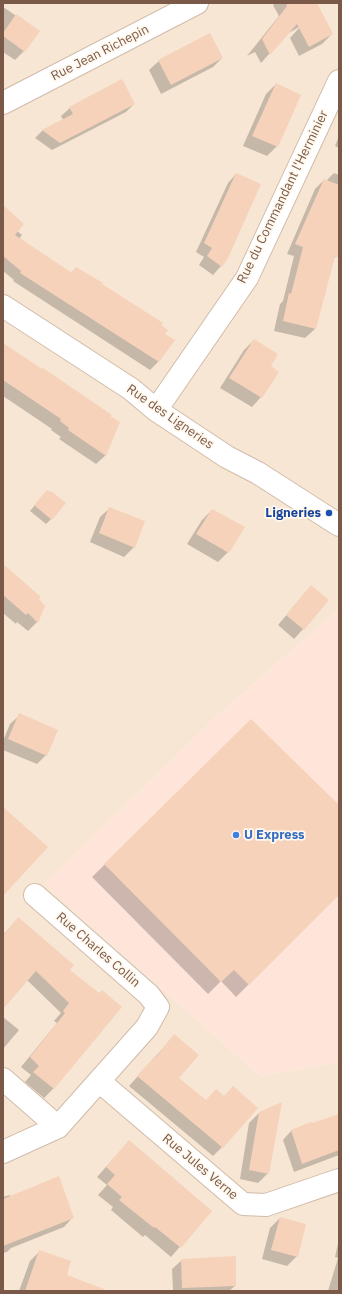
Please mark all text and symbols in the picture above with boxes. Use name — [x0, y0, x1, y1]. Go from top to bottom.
street label: Rue Jean Richepin — [48, 22, 152, 84]
street label: Rue du Commandant l'Herminier — [234, 108, 332, 286]
street label: Rue des Ligneries — [123, 381, 217, 453]
place label: Ligneries — [265, 505, 321, 521]
marker: Ligneries — [324, 508, 334, 518]
place label: U Express — [244, 827, 305, 843]
marker: U Express — [231, 830, 241, 840]
street label: Rue Charles Collin — [53, 909, 143, 991]
street label: Rue Jules Verne — [159, 1131, 241, 1203]

